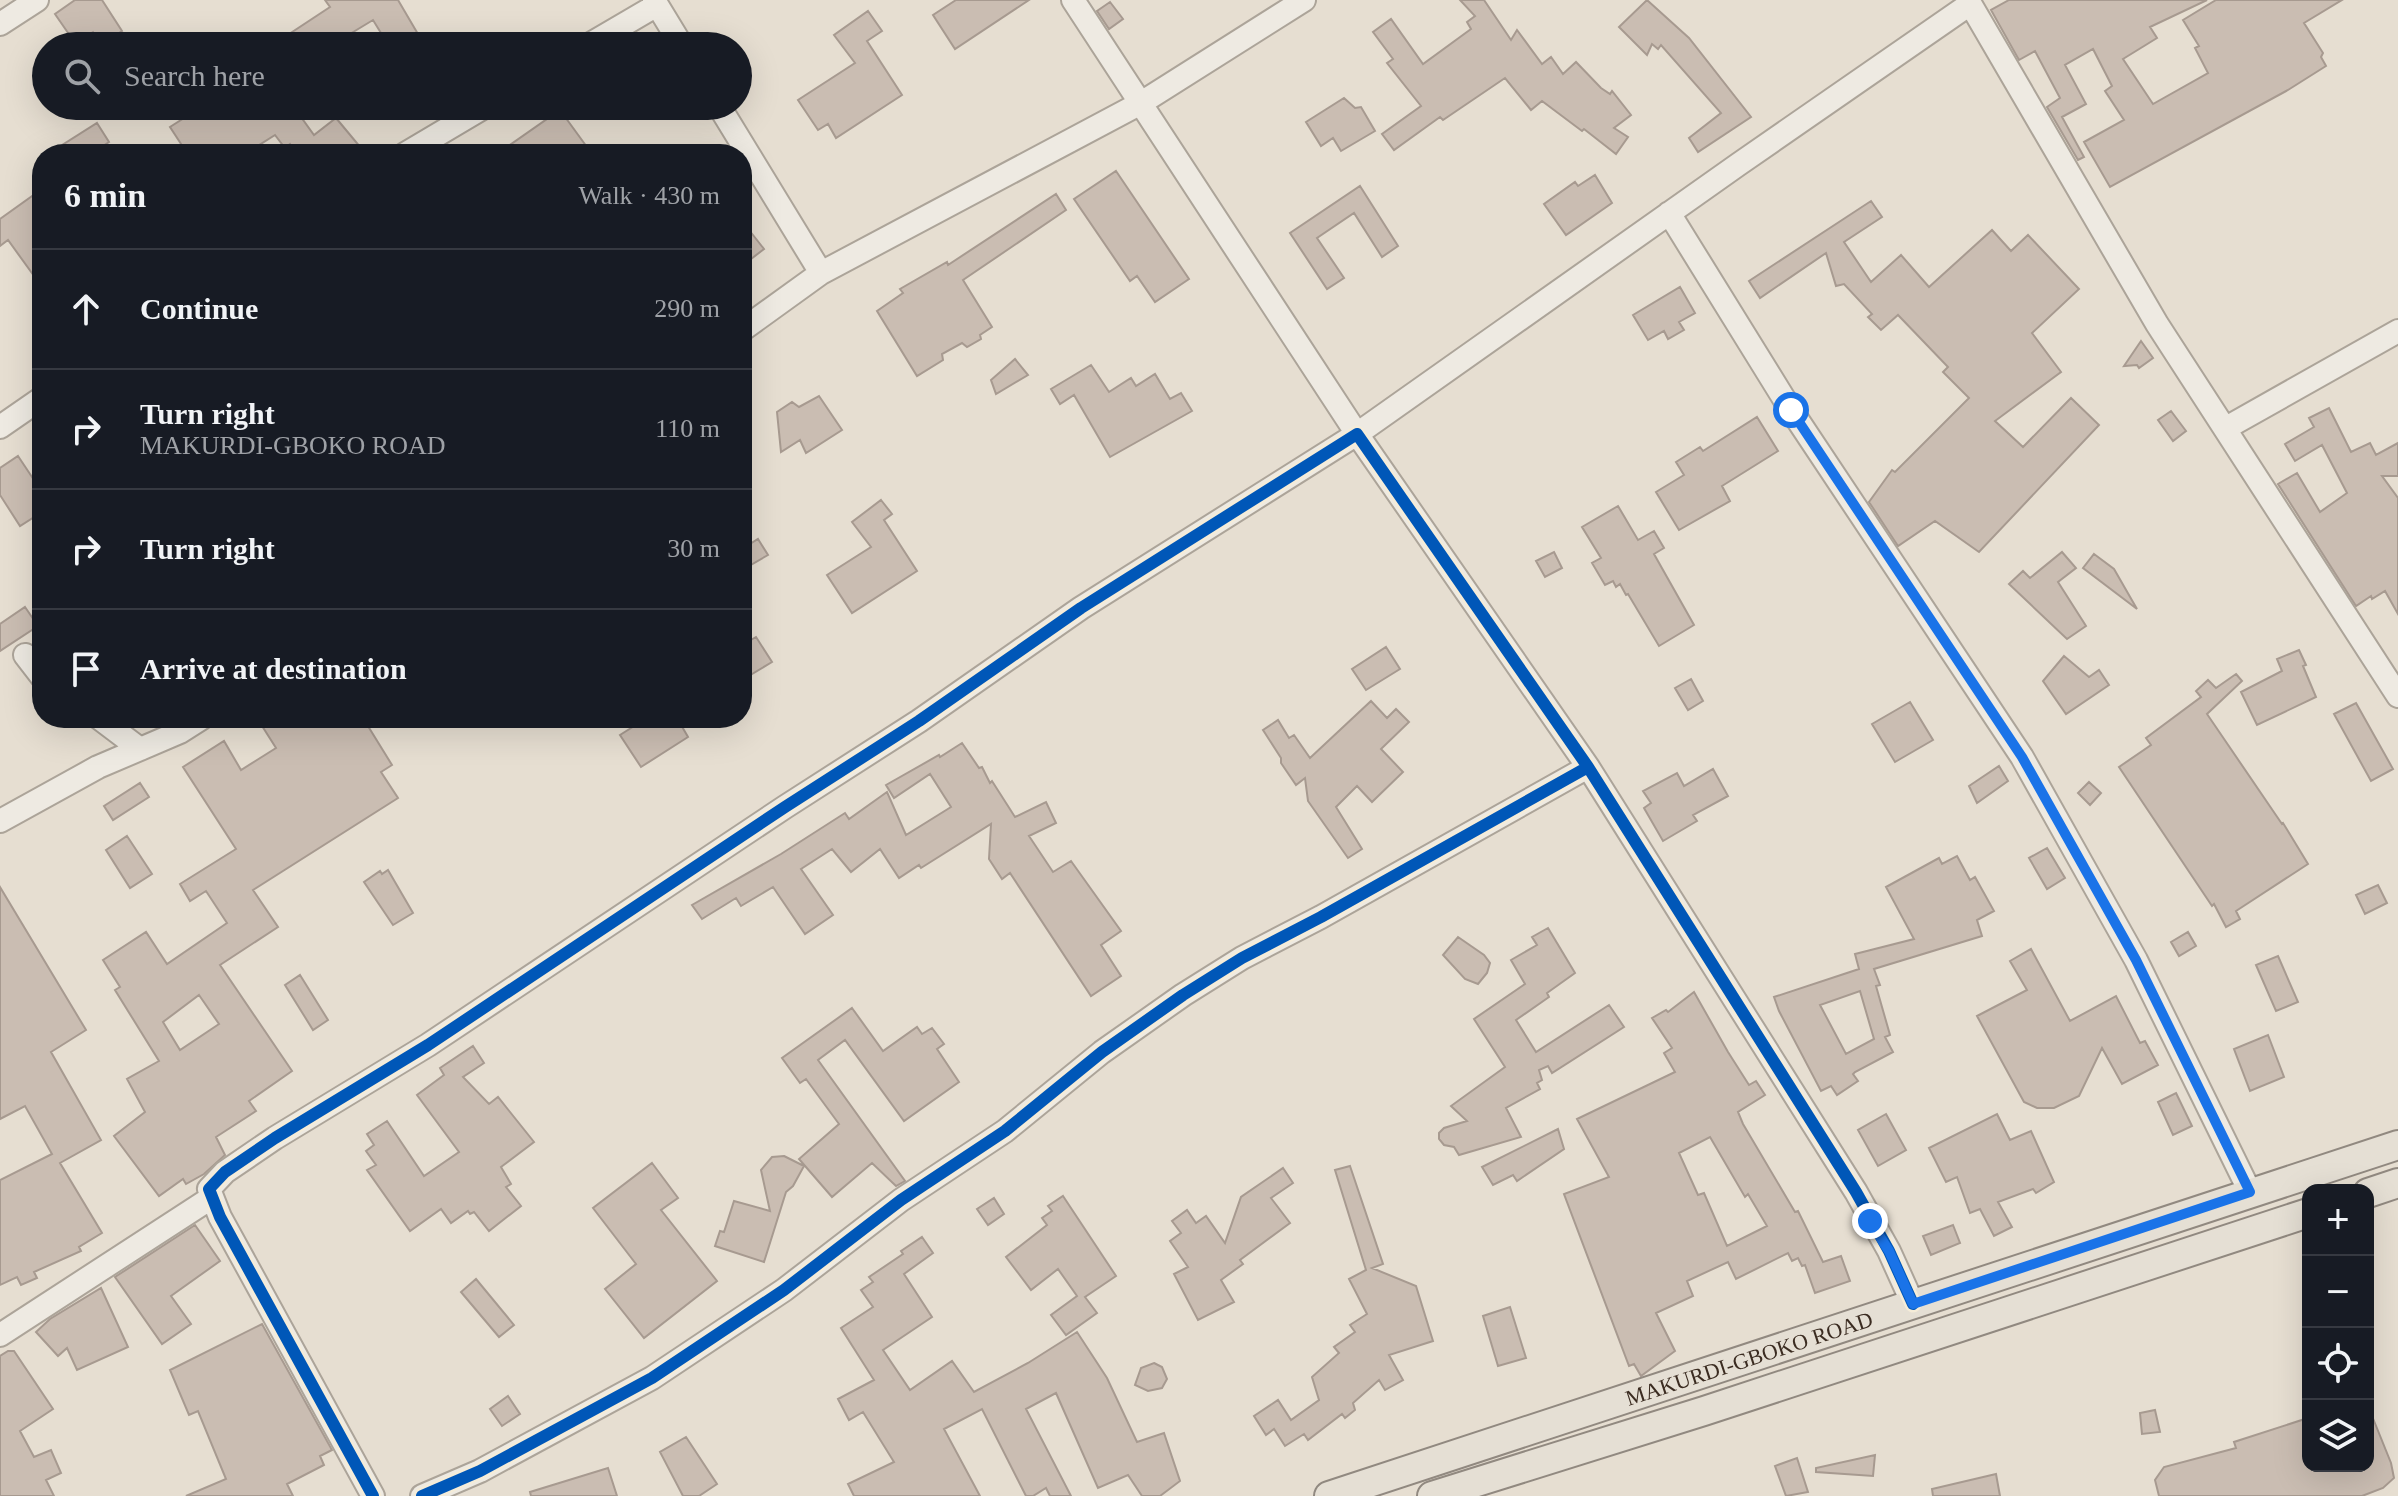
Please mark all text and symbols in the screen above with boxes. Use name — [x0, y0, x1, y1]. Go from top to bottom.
search box — [32, 32, 752, 120]
icon: search — [60, 54, 104, 98]
text: Search here — [124, 59, 265, 92]
text: 6 min — [64, 177, 146, 214]
text: Walk · 430 m — [578, 181, 720, 210]
icon: ahead — [64, 287, 108, 331]
text: Continue — [140, 292, 258, 325]
text: 290 m — [654, 294, 720, 323]
route start — [1773, 392, 1809, 428]
text: Turn right — [140, 397, 275, 430]
icon: right — [64, 407, 108, 451]
text: 110 m — [655, 414, 720, 443]
text: MAKURDI-GBOKO ROAD — [140, 431, 446, 460]
icon: right — [64, 527, 108, 571]
text: Turn right — [140, 532, 275, 565]
text: 30 m — [667, 534, 720, 563]
icon: arrive — [64, 647, 108, 691]
text: Arrive at destination — [140, 652, 407, 685]
map controls — [2302, 1184, 2374, 1472]
button: + — [2302, 1184, 2374, 1256]
route end — [1852, 1203, 1888, 1239]
button: − — [2302, 1256, 2374, 1328]
street label: MAKURDI-GBOKO ROAD — [1622, 1306, 1876, 1411]
button: locate — [2302, 1328, 2374, 1400]
button: layers — [2302, 1400, 2374, 1472]

